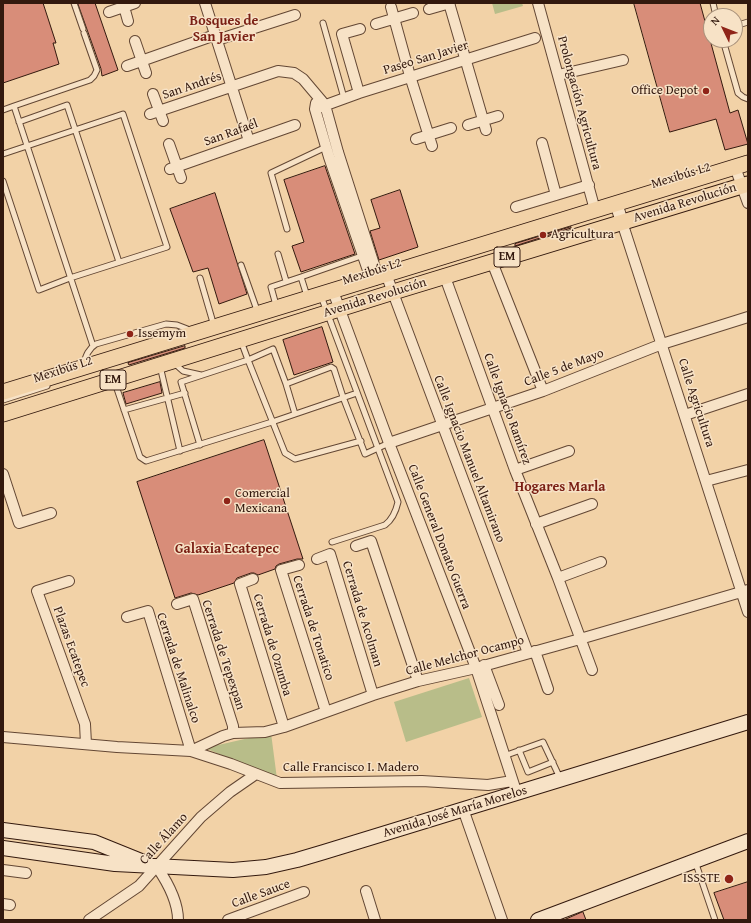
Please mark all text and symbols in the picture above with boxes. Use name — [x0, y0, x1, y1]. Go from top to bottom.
north arrow — [703, 8, 743, 48]
text: N — [707, 12, 723, 29]
district label: Bosques de San Javier — [190, 13, 258, 46]
street label: Prolongación Agricultura — [554, 34, 604, 172]
street label: Paseo San Javier — [382, 38, 470, 78]
street label: San Andrés — [160, 69, 224, 103]
place label: Office Depot — [631, 83, 698, 99]
marker: Office Depot — [701, 86, 711, 96]
street label: San Rafaél — [202, 116, 260, 150]
street label: Mexibús L2 — [649, 160, 713, 192]
street label: Avenida Revolución — [632, 180, 738, 226]
place label: Agricultura — [551, 227, 614, 243]
marker: Agricultura — [538, 230, 548, 240]
road number: EM — [494, 247, 520, 267]
street label: Mexibús L2 — [340, 255, 404, 289]
street label: Avenida Revolución — [322, 275, 428, 321]
place label: Issemym — [138, 326, 186, 342]
marker: Issemym — [125, 329, 135, 339]
street label: Calle 5 de Mayo — [522, 346, 606, 390]
street label: Calle Ignacio Ramírez — [480, 351, 534, 467]
street label: Mexibús L2 — [31, 353, 95, 387]
street label: Calle Agricultura — [674, 357, 718, 449]
road number: EM — [100, 370, 126, 390]
street label: Calle Ignacio Manuel Altamirano — [430, 373, 508, 545]
street label: Calle General Donato Guerra — [404, 462, 474, 612]
district label: Hogares Marla — [514, 479, 606, 495]
place label: Comercial Mexicana — [235, 486, 290, 517]
marker: Comercial Mexicana — [222, 496, 232, 506]
district label: Galaxia Ecatepec — [175, 541, 279, 557]
street label: Cerrada de Acolman — [338, 559, 386, 669]
street label: Cerrada de Tonatico — [289, 574, 337, 682]
street label: Cerrada de Ozumba — [249, 592, 295, 698]
street label: Cerrada de Tepexpan — [198, 598, 248, 712]
street label: Plazas Ecatepec — [49, 605, 93, 689]
street label: Cerrada de Malinalco — [153, 611, 203, 725]
street label: Calle Melchor Ocampo — [404, 633, 526, 679]
street label: Calle Francisco I. Madero — [283, 760, 419, 776]
street label: Avenida José María Morelos — [381, 783, 529, 841]
street label: Calle Álamo — [137, 810, 191, 868]
place label: ISSSTE — [683, 871, 720, 887]
marker: ISSSTE — [723, 873, 735, 885]
street label: Calle Sauce — [230, 876, 292, 912]

